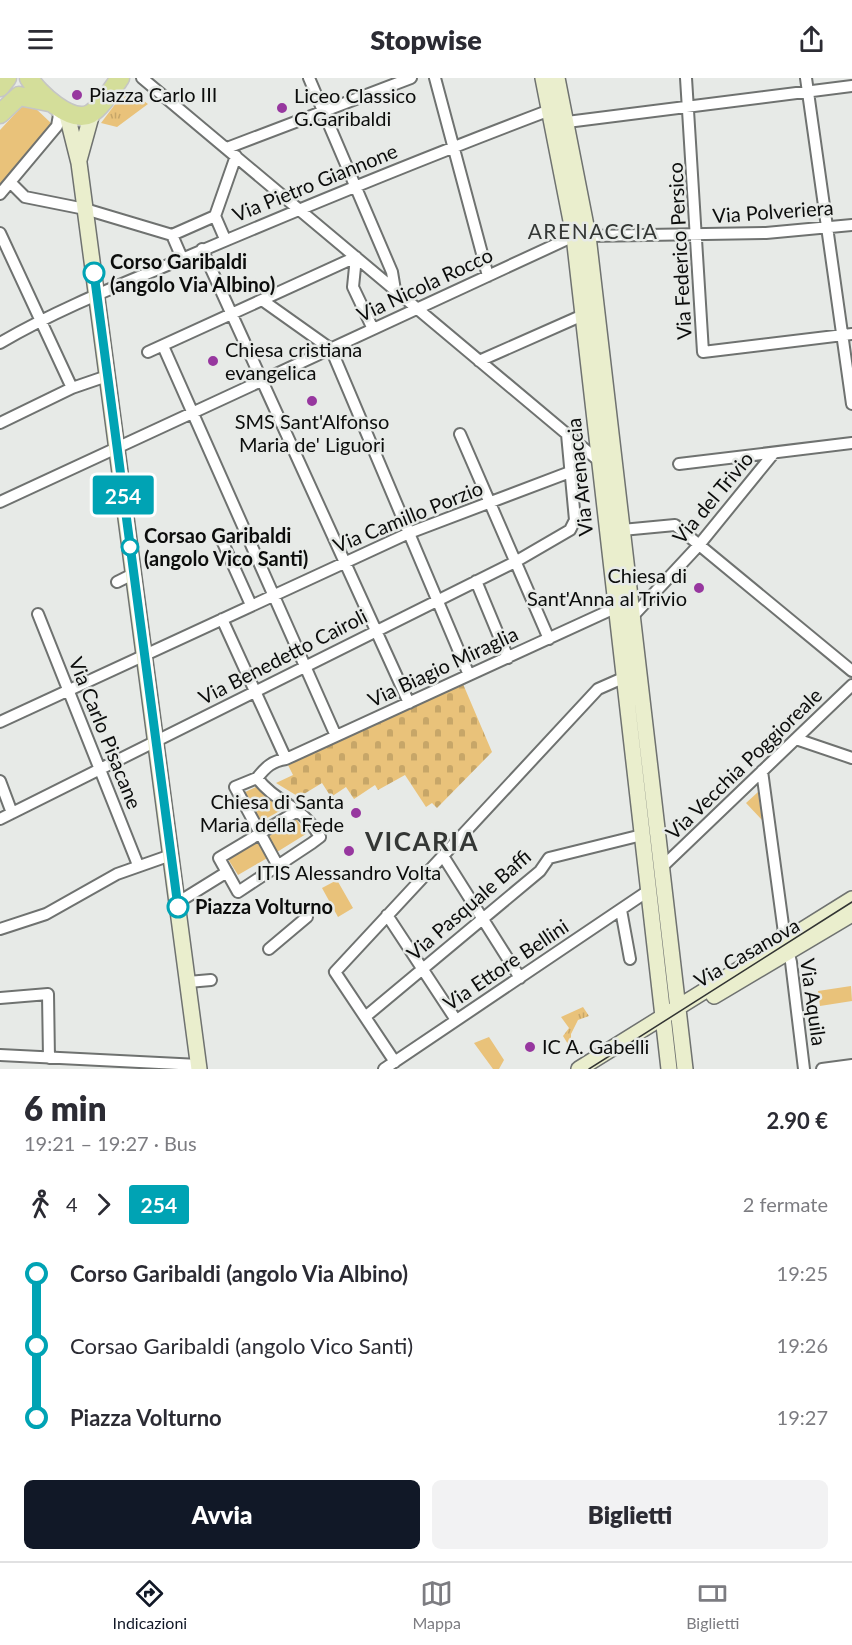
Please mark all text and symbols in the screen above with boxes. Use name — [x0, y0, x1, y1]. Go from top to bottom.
icon: menu — [24, 23, 57, 56]
text: Stopwise — [370, 23, 482, 56]
icon: share — [795, 23, 828, 56]
place label: Piazza Carlo III — [89, 82, 217, 106]
place label: Liceo Classico G.Garibaldi — [294, 83, 416, 130]
marker: Piazza Carlo III — [70, 88, 84, 102]
marker: Liceo Classico G.Garibaldi — [275, 101, 289, 115]
street label: Via Pietro Giannone — [229, 138, 401, 226]
street label: Via Federico Persico — [662, 162, 696, 340]
street label: Via Polveriera — [712, 195, 834, 227]
district label: ARENACCIA — [528, 218, 658, 243]
street label: Via Nicola Rocco — [353, 242, 496, 326]
place label: Corso Garibaldi (angolo Via Albino) — [110, 249, 275, 296]
marker: Corso Garibaldi (angolo Via Albino) — [83, 262, 105, 284]
place label: Chiesa cristiana evangelica — [225, 337, 362, 384]
marker: Chiesa cristiana evangelica — [206, 354, 220, 368]
marker: SMS Sant'Alfonso Maria de' Liguori — [305, 394, 319, 408]
place label: SMS Sant'Alfonso Maria de' Liguori — [235, 409, 389, 456]
street label: Via Arenaccia — [561, 417, 597, 537]
street label: Via del Trivio — [667, 447, 758, 548]
street label: Via Camillo Porzio — [329, 475, 486, 557]
line badge: 254 — [88, 476, 158, 514]
text: 254 — [105, 483, 141, 508]
place label: Corsao Garibaldi (angolo Vico Santi) — [144, 523, 308, 570]
marker: Corsao Garibaldi (angolo Vico Santi) — [121, 538, 139, 556]
place label: Chiesa di Sant'Anna al Trivio — [527, 563, 687, 610]
marker: Chiesa di Sant'Anna al Trivio — [692, 581, 706, 595]
street label: Via Benedetto Cairoli — [194, 603, 371, 709]
street label: Via Biagio Miraglia — [364, 621, 521, 711]
street label: Via Carlo Pisacane — [65, 653, 147, 812]
street label: Via Vecchia Poggioreale — [660, 683, 826, 844]
place label: Chiesa di Santa Maria della Fede — [200, 789, 344, 836]
marker: Chiesa di Santa Maria della Fede — [349, 806, 363, 820]
district label: VICARIA — [364, 825, 479, 857]
marker: ITIS Alessandro Volta — [342, 844, 356, 858]
street label: Via Pasquale Baffi — [401, 844, 535, 965]
place label: ITIS Alessandro Volta — [257, 860, 441, 884]
place label: Piazza Volturno — [195, 894, 333, 918]
marker: Piazza Volturno — [167, 896, 189, 918]
street label: Via Casanova — [690, 912, 803, 992]
street label: Via Ettore Bellini — [438, 914, 572, 1015]
street label: Via Aquila — [796, 957, 832, 1047]
place label: IC A. Gabelli — [542, 1034, 649, 1058]
marker: IC A. Gabelli — [523, 1040, 537, 1054]
text: 6 min — [24, 1088, 106, 1128]
text: 2.90 € — [766, 1107, 828, 1134]
text: 19:21 – 19:27 · Bus — [24, 1131, 197, 1155]
icon: walk — [24, 1188, 57, 1221]
icon: forward — [87, 1188, 120, 1221]
text: 4 — [66, 1192, 78, 1216]
text: 254 — [141, 1192, 177, 1217]
text: 2 fermate — [743, 1192, 828, 1216]
text: Corso Garibaldi (angolo Via Albino) — [70, 1260, 408, 1287]
text: 19:25 — [777, 1261, 828, 1285]
text: Corsao Garibaldi (angolo Vico Santi) — [70, 1332, 413, 1359]
text: 19:26 — [777, 1333, 828, 1357]
text: Piazza Volturno — [70, 1404, 222, 1431]
text: 19:27 — [777, 1405, 828, 1429]
button: Avvia — [24, 1480, 420, 1549]
button: Biglietti — [432, 1480, 828, 1549]
tab: Indicazioni — [113, 1577, 187, 1632]
tab: Mappa — [412, 1577, 461, 1632]
tab: Biglietti — [686, 1577, 739, 1632]

